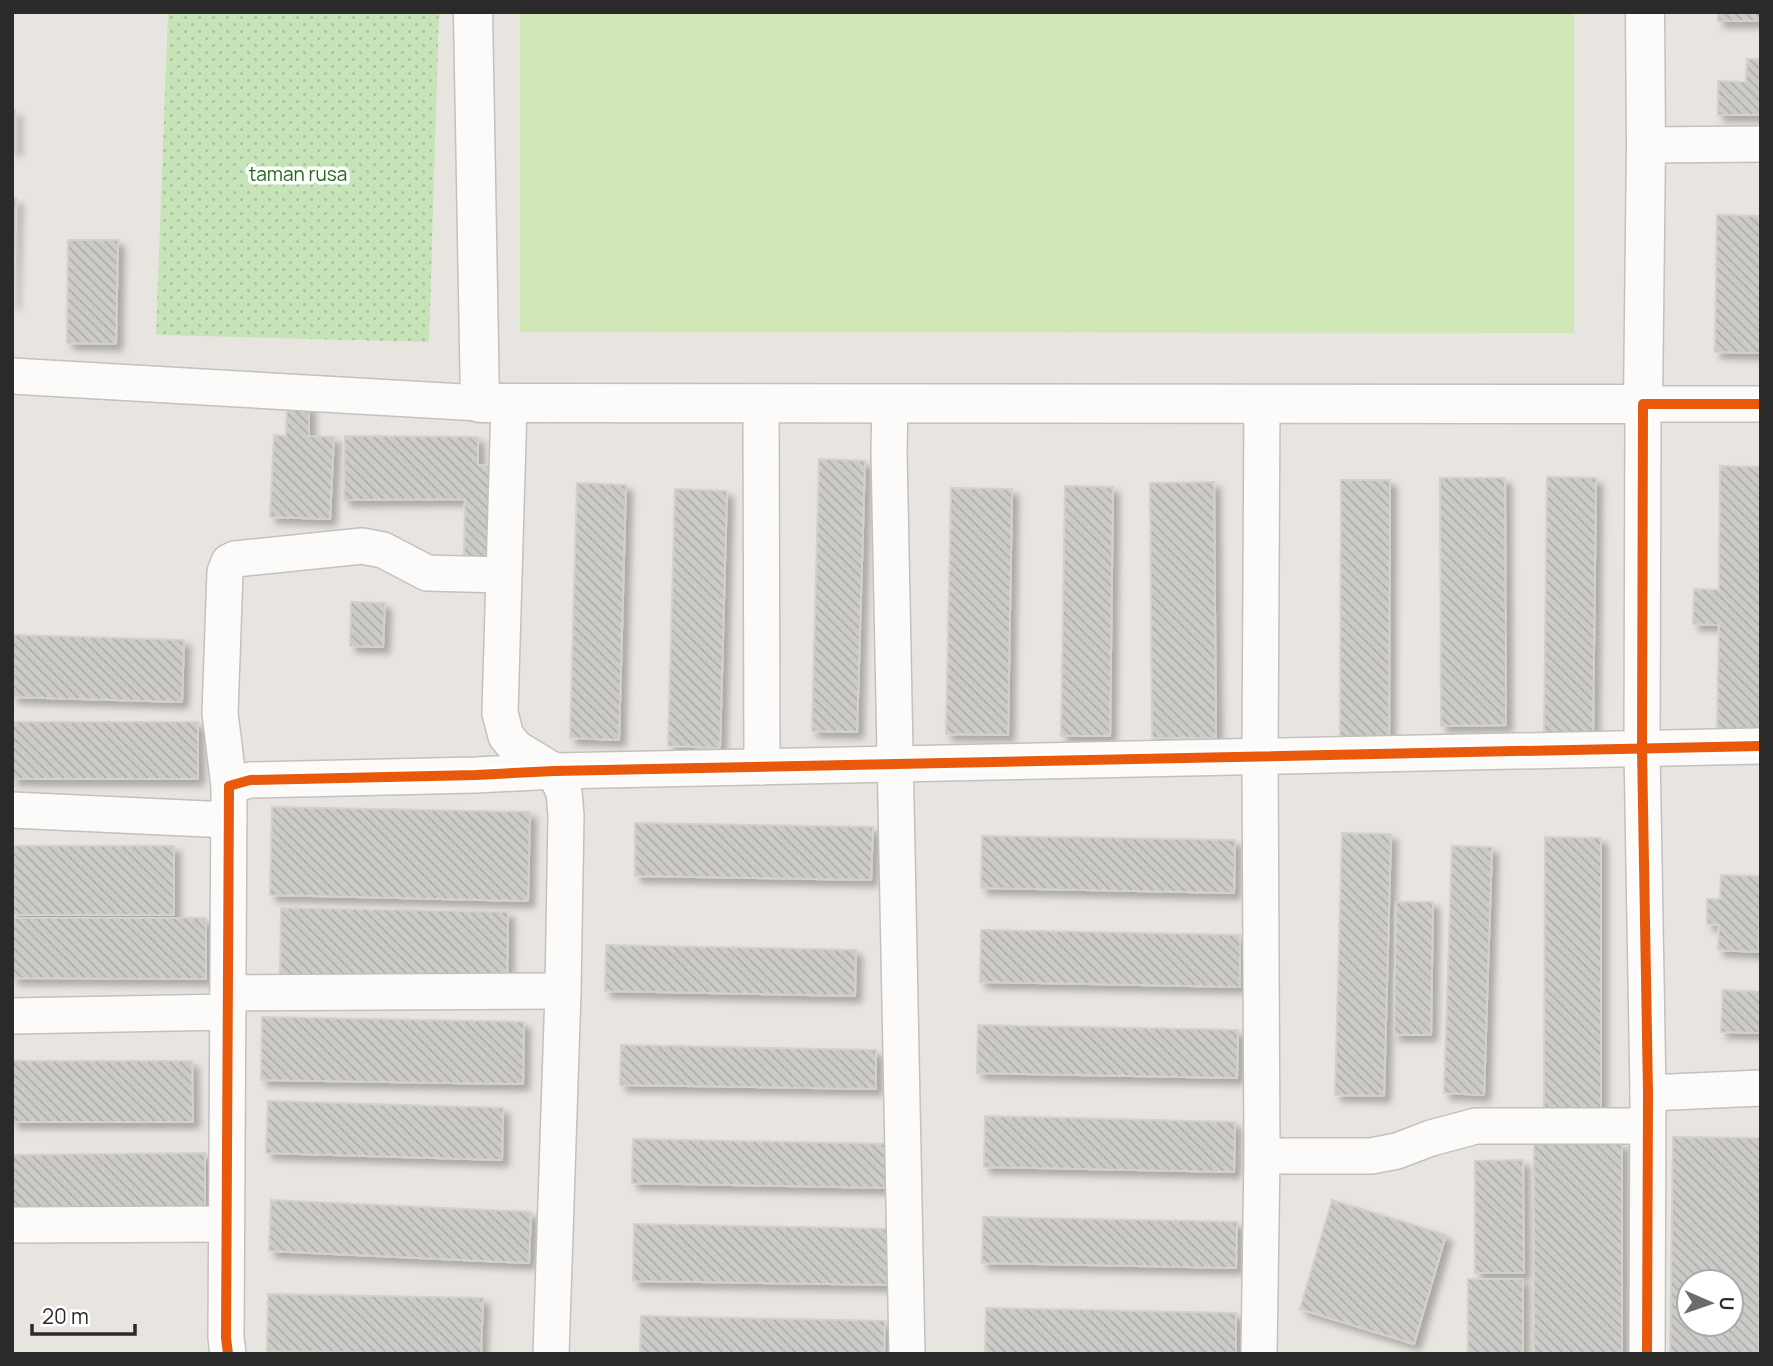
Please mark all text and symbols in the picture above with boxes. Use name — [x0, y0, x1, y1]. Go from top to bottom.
park label: taman rusa — [249, 161, 347, 187]
north arrow — [1675, 1268, 1745, 1338]
scale bar — [32, 1292, 135, 1336]
text: U — [1714, 1296, 1740, 1311]
text: 20 m — [42, 1302, 89, 1330]

